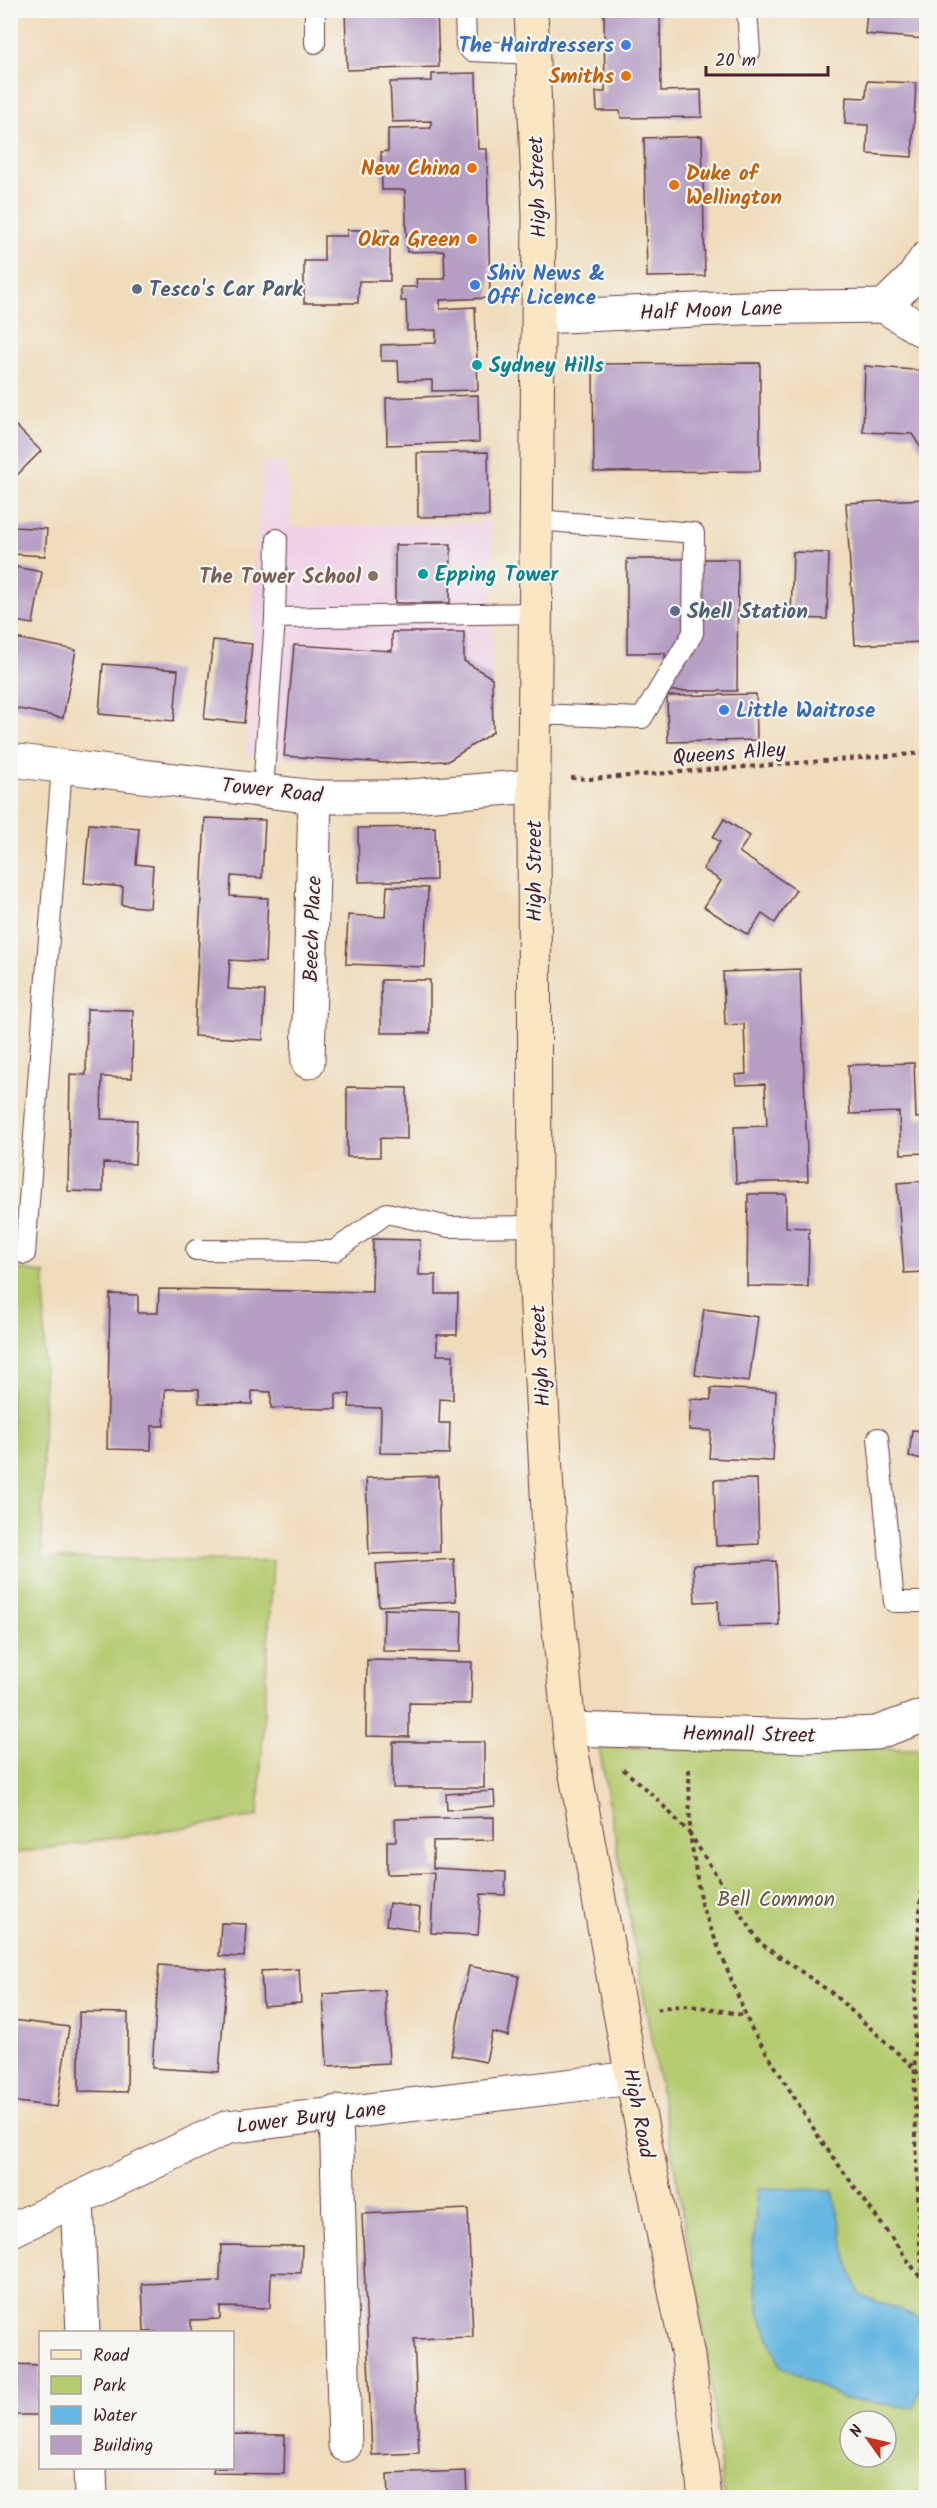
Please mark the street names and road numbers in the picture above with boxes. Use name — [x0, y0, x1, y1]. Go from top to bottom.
street label: High Street — [520, 135, 557, 238]
street label: Half Moon Lane — [639, 293, 783, 330]
street label: Queens Alley — [671, 734, 787, 775]
street label: Tower Road — [219, 770, 325, 813]
street label: High Street — [519, 819, 552, 922]
street label: Beech Place — [295, 875, 332, 983]
street label: High Street — [522, 1303, 561, 1408]
street label: Hemnall Street — [682, 1718, 817, 1753]
street label: High Road — [613, 2066, 662, 2162]
street label: Lower Bury Lane — [234, 2093, 388, 2144]

